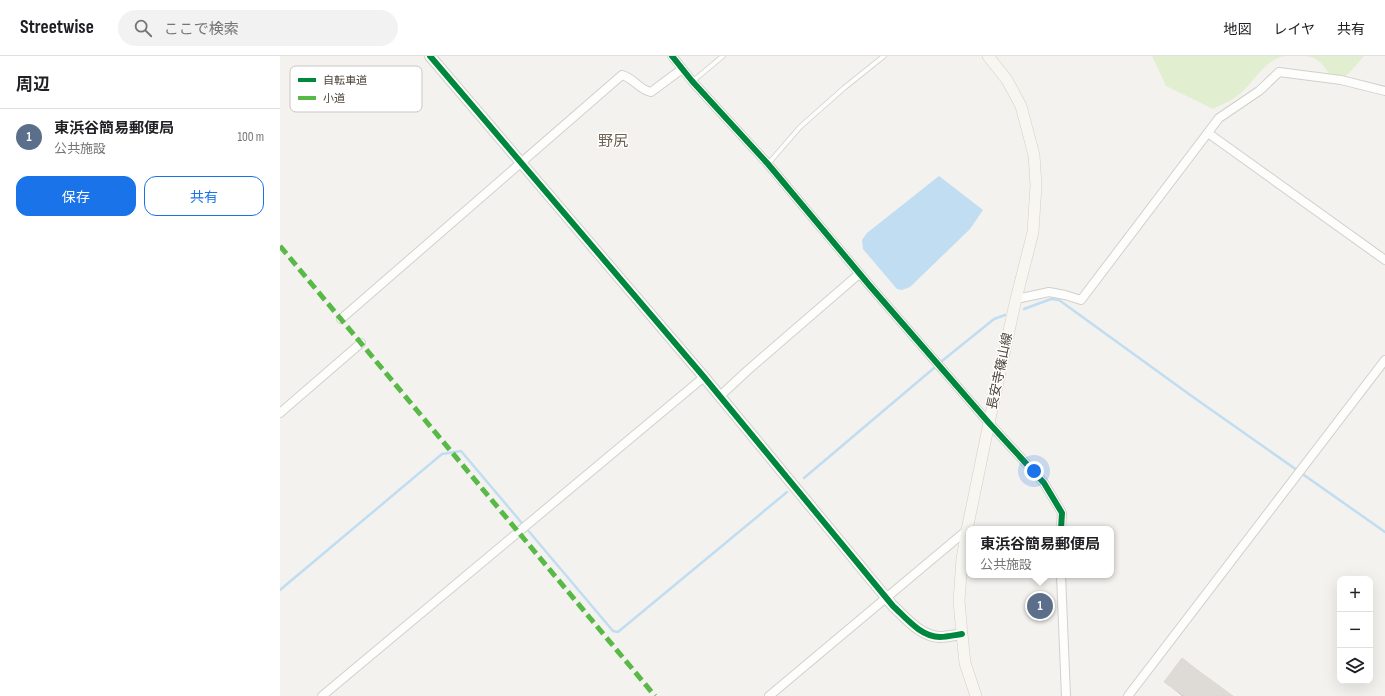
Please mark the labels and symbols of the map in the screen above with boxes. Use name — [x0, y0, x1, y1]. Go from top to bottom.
legend — [290, 66, 422, 112]
text: 自転車道 — [323, 74, 367, 87]
text: 小道 — [323, 92, 345, 105]
district label: 野尻 — [598, 132, 628, 151]
street label: 長安寺篠山線 — [984, 331, 1016, 411]
your location — [1024, 461, 1044, 481]
pin: 1 — [1027, 591, 1053, 621]

